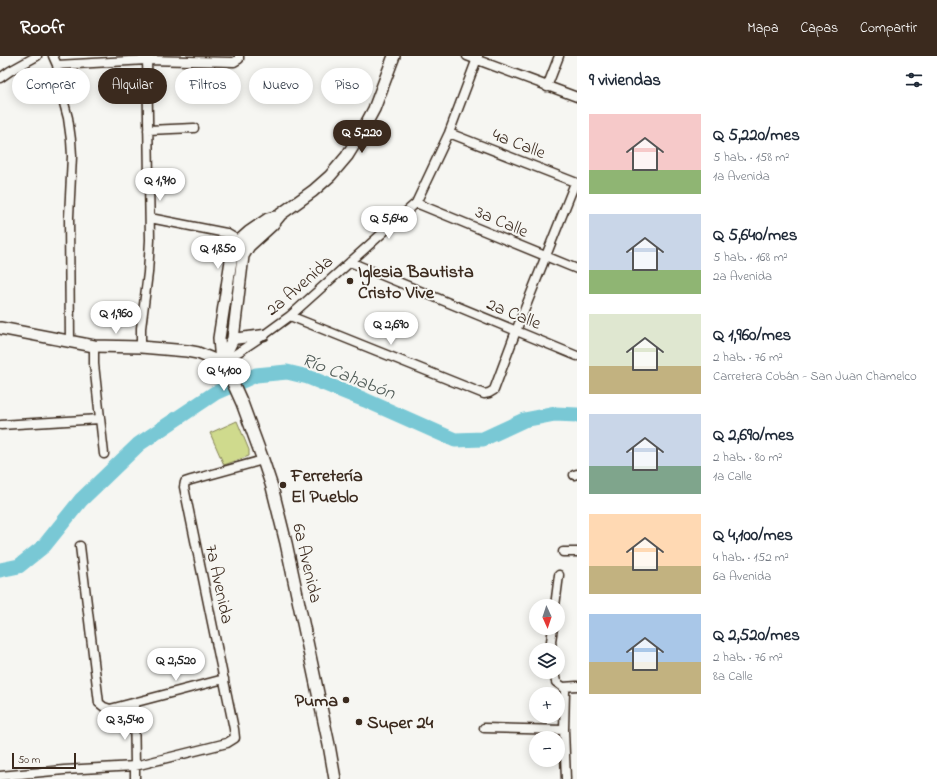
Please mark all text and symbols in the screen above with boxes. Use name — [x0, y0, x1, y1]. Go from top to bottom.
text: Roofr — [20, 15, 64, 42]
text: Mapa — [747, 18, 779, 39]
text: Capas — [801, 18, 838, 39]
text: Compartir — [860, 18, 917, 39]
chip: Comprar — [12, 68, 90, 104]
chip: Alquilar — [98, 68, 167, 104]
chip: Filtros — [175, 68, 241, 104]
chip: Nuevo — [249, 68, 313, 104]
chip: Piso — [321, 68, 373, 104]
text: 9 viviendas — [589, 68, 661, 93]
icon: filters — [903, 69, 925, 91]
pin: Q 5,220 — [325, 120, 399, 154]
text: Q 5,220 — [342, 123, 382, 142]
street label: 4a Calle — [488, 123, 550, 167]
text: Q 5,220/mes — [713, 123, 800, 148]
icon: home — [621, 130, 669, 178]
text: 5 hab. · 158 m² — [713, 148, 789, 167]
text: 1a Avenida — [713, 167, 770, 186]
pin: Q 1,910 — [123, 168, 197, 202]
text: Q 1,910 — [144, 171, 176, 190]
street label: 3a Calle — [471, 200, 533, 246]
pin: Q 5,640 — [352, 206, 426, 240]
text: Q 5,640 — [370, 209, 408, 228]
text: Q 5,640/mes — [713, 223, 797, 248]
icon: home — [621, 230, 669, 278]
pin: Q 1,850 — [181, 236, 255, 270]
text: Q 1,850 — [200, 239, 236, 258]
text: 5 hab. · 168 m² — [713, 248, 788, 267]
street label: 2a Avenida — [261, 250, 340, 323]
place label: Iglesia Bautista Cristo Vive — [358, 260, 474, 307]
text: 2a Avenida — [713, 267, 772, 286]
marker: Iglesia Bautista Cristo Vive — [345, 276, 355, 286]
street label: 2a Calle — [482, 292, 545, 338]
pin: Q 1,960 — [79, 301, 153, 335]
text: Q 1,960 — [99, 304, 133, 323]
pin: Q 2,690 — [354, 312, 428, 346]
text: Q 2,690 — [373, 315, 409, 334]
text: Q 1,960/mes — [713, 323, 791, 348]
icon: home — [621, 330, 669, 378]
water label: Río Cahabón — [298, 347, 399, 408]
text: 2 hab. · 76 m² — [713, 348, 783, 367]
pin: Q 4,100 — [187, 358, 261, 392]
text: Q 4,100 — [207, 361, 241, 380]
text: Carretera Cobán - San Juan Chamelco — [713, 367, 917, 386]
text: Q 2,690/mes — [713, 423, 794, 448]
icon: home — [621, 430, 669, 478]
text: 2 hab. · 80 m² — [713, 448, 782, 467]
place label: Ferretería El Pueblo — [290, 464, 363, 511]
text: 1a Calle — [713, 467, 752, 486]
marker: Ferretería El Pueblo — [278, 480, 288, 490]
street label: 6a Avenida — [284, 521, 328, 606]
text: Q 4,100/mes — [713, 523, 793, 548]
icon: home — [621, 530, 669, 578]
street label: 7a Avenida — [197, 542, 239, 626]
text: 4 hab. · 152 m² — [713, 548, 789, 567]
text: 6a Avenida — [713, 567, 771, 586]
north arrow — [529, 599, 565, 635]
map controls — [529, 599, 565, 767]
text: Q 2,520/mes — [713, 623, 800, 648]
icon: home — [621, 630, 669, 678]
button: layers — [529, 643, 565, 679]
pin: Q 2,520 — [139, 648, 213, 682]
text: 2 hab. · 76 m² — [713, 648, 783, 667]
text: Q 2,520 — [156, 651, 196, 670]
text: 8a Calle — [713, 667, 753, 686]
button: + — [529, 687, 565, 723]
place label: Puma — [295, 689, 338, 715]
marker: Puma — [341, 695, 351, 705]
pin: Q 3,540 — [88, 707, 162, 741]
text: Q 3,540 — [106, 710, 144, 729]
place label: Super 24 — [367, 711, 434, 737]
marker: Super 24 — [354, 717, 364, 727]
button: − — [529, 731, 565, 767]
scale bar — [12, 751, 76, 770]
text: 50 m — [18, 752, 40, 768]

